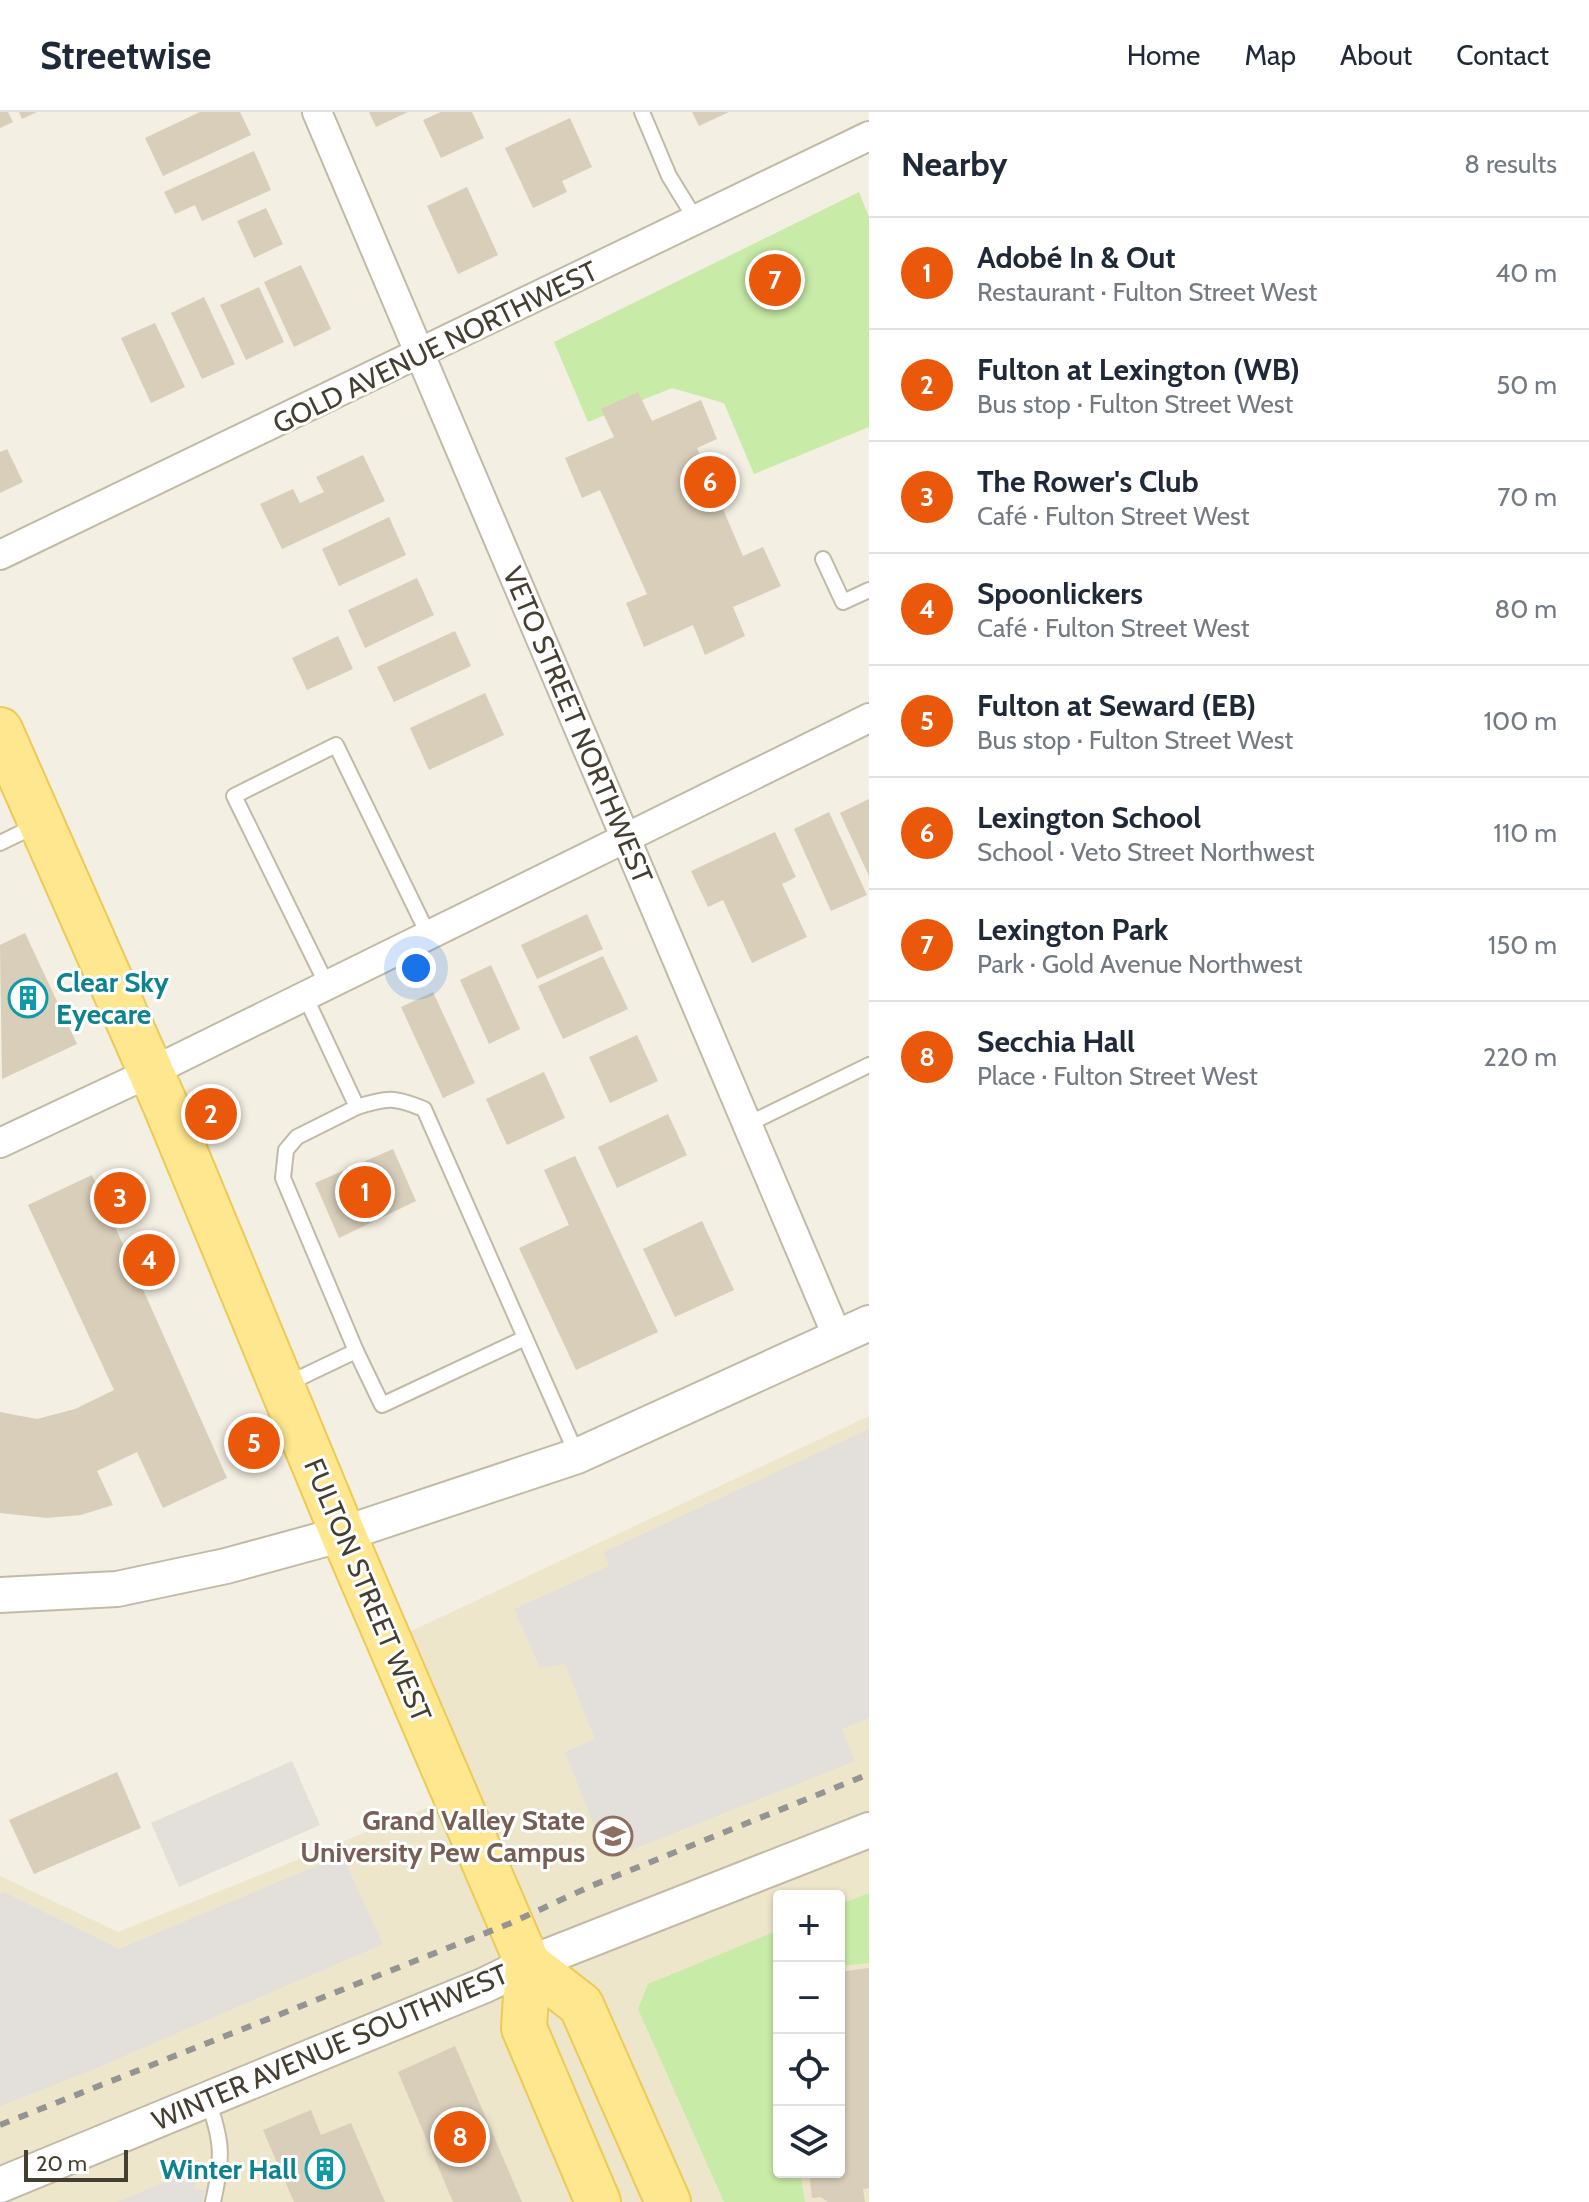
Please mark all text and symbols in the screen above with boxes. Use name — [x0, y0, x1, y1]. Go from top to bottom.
text: Streetwise — [40, 32, 211, 79]
text: Home — [1127, 38, 1200, 72]
text: Map — [1244, 38, 1296, 72]
text: About — [1340, 38, 1412, 72]
text: Contact — [1456, 38, 1549, 72]
text: Nearby — [901, 143, 1008, 185]
text: 8 results — [1464, 148, 1557, 180]
text: Adobé In & Out — [977, 239, 1176, 276]
pin: 7 — [749, 250, 801, 310]
street label: GOLD AVENUE NORTHWEST — [267, 253, 603, 441]
text: 1 — [922, 257, 932, 289]
text: 40 m — [1495, 257, 1557, 289]
text: Restaurant · Fulton Street West — [977, 276, 1317, 308]
text: Fulton at Lexington (WB) — [977, 351, 1300, 388]
text: 2 — [920, 369, 934, 401]
text: 50 m — [1496, 369, 1557, 401]
text: Bus stop · Fulton Street West — [977, 388, 1293, 420]
pin: 6 — [684, 452, 736, 512]
text: The Rower's Club — [977, 463, 1199, 500]
text: 3 — [920, 481, 934, 513]
text: 70 m — [1497, 481, 1557, 513]
text: Café · Fulton Street West — [977, 500, 1250, 532]
street label: VETO STREET NORTHWEST — [496, 561, 660, 889]
text: Spoonlickers — [977, 575, 1143, 612]
text: 4 — [919, 593, 935, 625]
text: 80 m — [1494, 593, 1557, 625]
text: Café · Fulton Street West — [977, 612, 1250, 644]
text: Fulton at Seward (EB) — [977, 687, 1256, 724]
text: 5 — [920, 705, 934, 737]
text: 100 m — [1484, 705, 1557, 737]
text: Bus stop · Fulton Street West — [977, 724, 1293, 756]
text: Lexington School — [977, 799, 1201, 836]
text: 6 — [920, 817, 934, 849]
text: 110 m — [1493, 817, 1557, 849]
text: School · Veto Street Northwest — [977, 836, 1314, 868]
text: Lexington Park — [977, 911, 1168, 948]
text: 7 — [920, 929, 934, 961]
text: 150 m — [1488, 929, 1557, 961]
your location — [396, 948, 436, 988]
text: Park · Gold Avenue Northwest — [977, 948, 1303, 980]
place label: Clear Sky Eyecare — [56, 965, 169, 1031]
building icon: Clear Sky Eyecare — [7, 977, 49, 1019]
text: Secchia Hall — [977, 1023, 1135, 1060]
text: 8 — [919, 1041, 935, 1073]
text: 220 m — [1483, 1041, 1557, 1073]
text: Place · Fulton Street West — [977, 1060, 1258, 1092]
pin: 2 — [185, 1084, 237, 1144]
pin: 1 — [339, 1162, 391, 1222]
pin: 3 — [94, 1168, 146, 1228]
pin: 4 — [123, 1230, 175, 1290]
pin: 5 — [228, 1413, 280, 1473]
street label: FULTON STREET WEST — [297, 1453, 439, 1727]
place label: Grand Valley State University Pew Campus — [300, 1803, 585, 1869]
school or university icon: Grand Valley State University Pew Campus — [592, 1815, 634, 1857]
map controls — [773, 1890, 845, 2178]
button: + — [773, 1890, 845, 1962]
street label: WINTER AVENUE SOUTHWEST — [147, 1956, 513, 2138]
button: − — [773, 1962, 845, 2034]
button: locate — [773, 2034, 845, 2106]
button: layers — [773, 2106, 845, 2178]
pin: 8 — [434, 2107, 486, 2167]
scale bar — [24, 2146, 128, 2182]
building icon: Winter Hall — [304, 2148, 346, 2190]
text: 20 m — [36, 2150, 87, 2177]
place label: Winter Hall — [160, 2152, 297, 2186]

